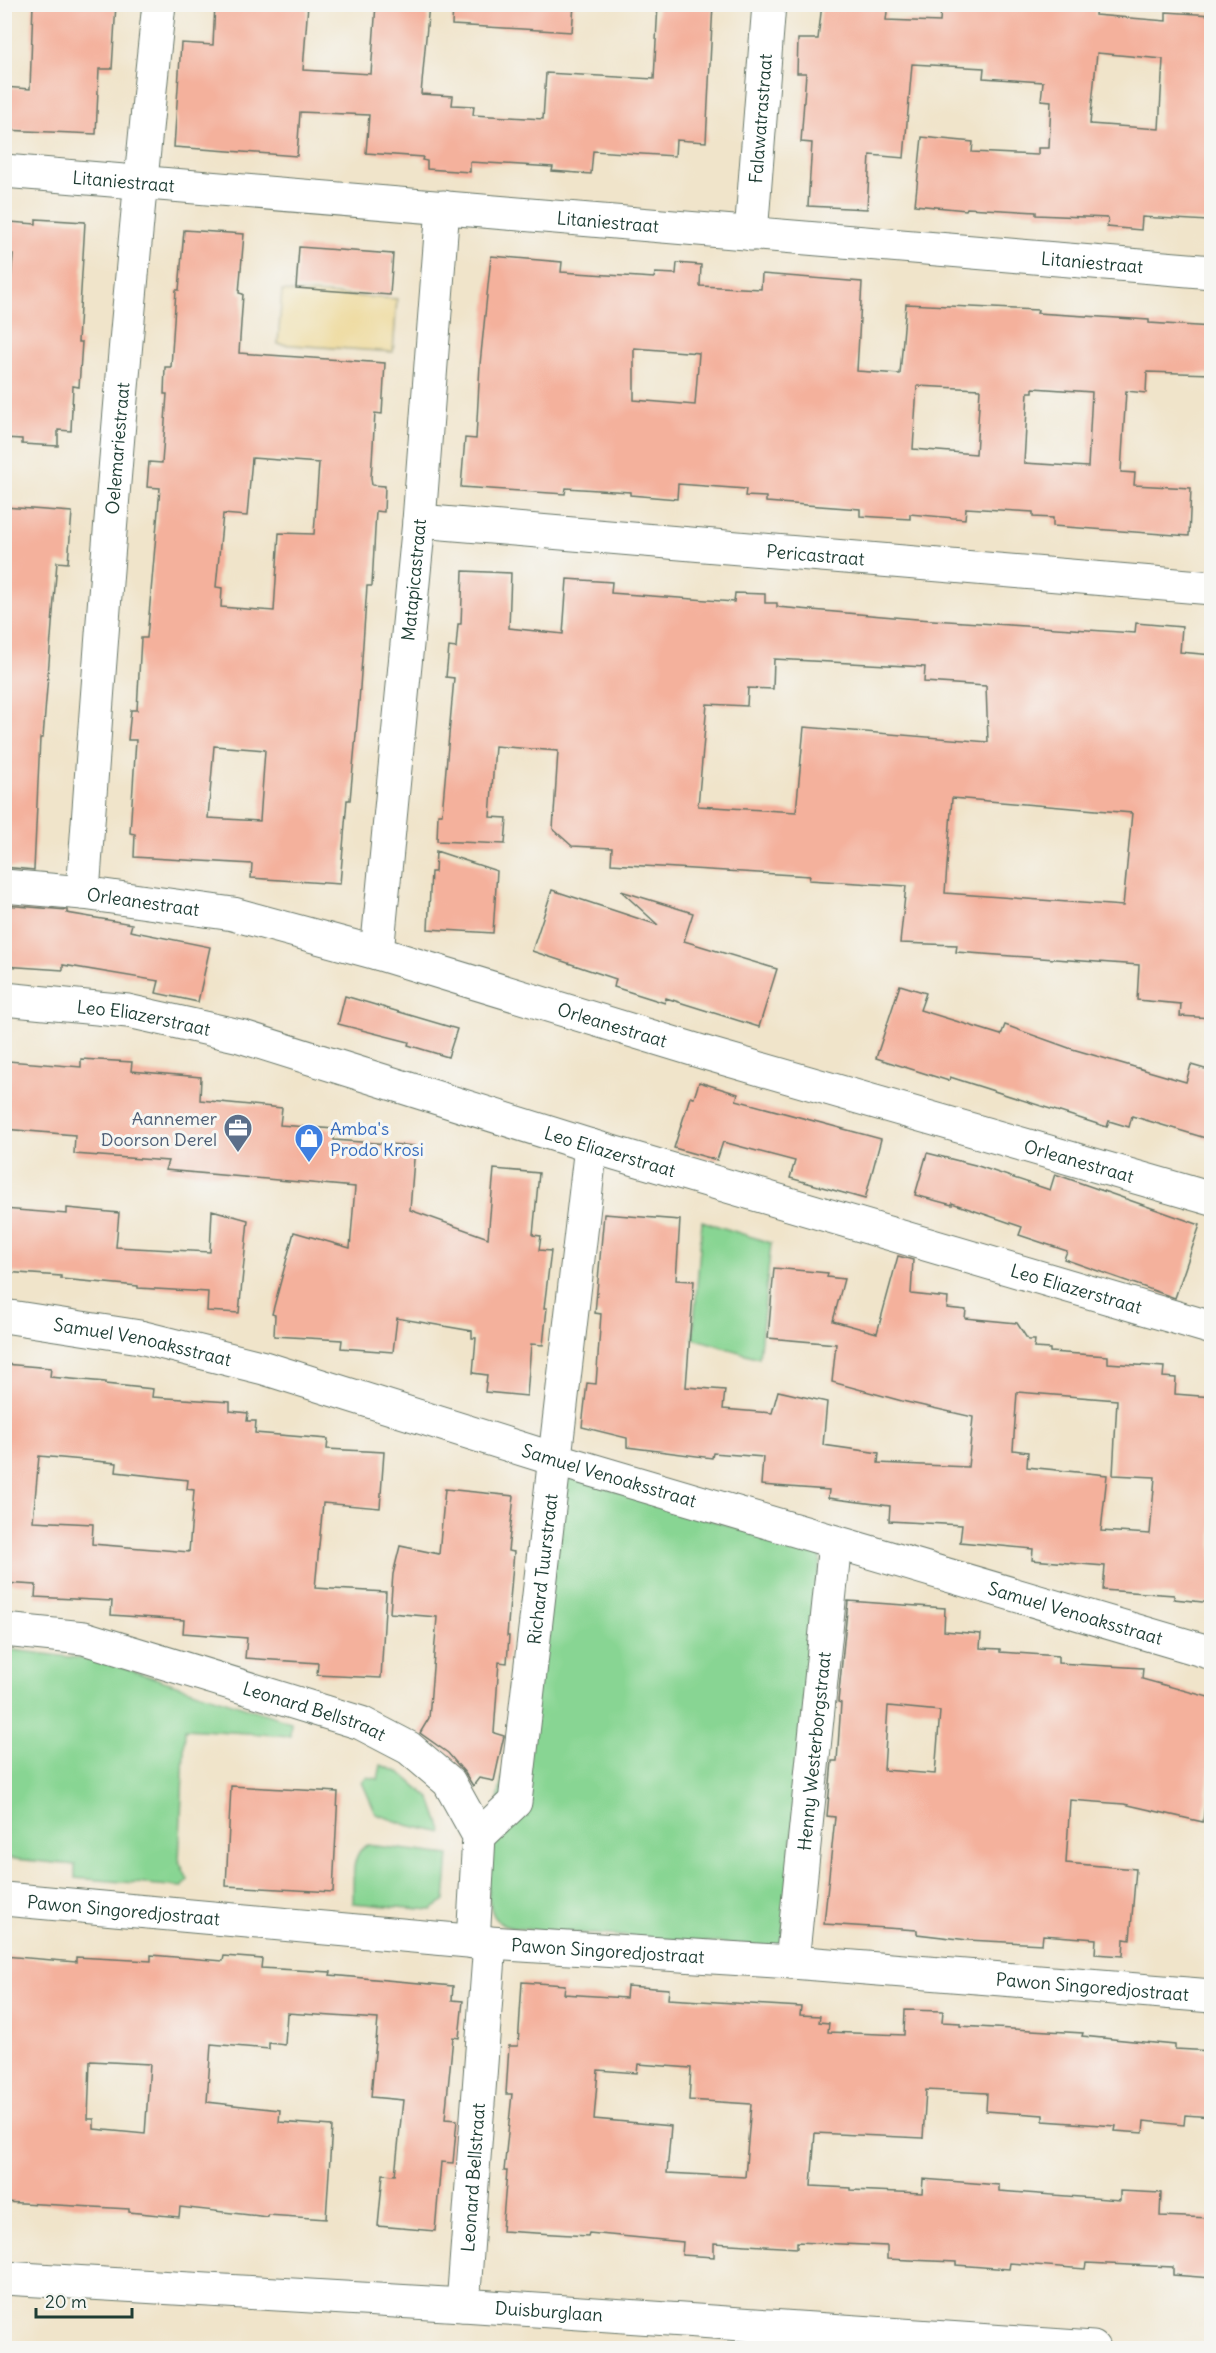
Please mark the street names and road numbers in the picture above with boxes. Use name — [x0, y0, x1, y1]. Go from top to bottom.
street label: Falawatrastraat — [744, 53, 777, 184]
street label: Litaniestraat — [72, 165, 176, 197]
street label: Litaniestraat — [556, 206, 660, 237]
street label: Litaniestraat — [1040, 246, 1144, 278]
street label: Oelemariestraat — [100, 381, 134, 515]
street label: Matapicastraat — [396, 518, 431, 642]
street label: Pericastraat — [766, 539, 866, 570]
street label: Orleanestraat — [85, 882, 201, 921]
street label: Leo Eliazerstraat — [76, 995, 213, 1041]
street label: Orleanestraat — [555, 997, 670, 1052]
street label: Leo Eliazerstraat — [542, 1121, 678, 1182]
street label: Orleanestraat — [1021, 1134, 1137, 1187]
street label: Leo Eliazerstraat — [1008, 1258, 1145, 1318]
street label: Samuel Venoaksstraat — [52, 1312, 234, 1371]
street label: Samuel Venoaksstraat — [519, 1438, 699, 1512]
street label: Richard Tuurstraat — [522, 1492, 562, 1646]
street label: Samuel Venoaksstraat — [985, 1576, 1165, 1649]
street label: Henny Westerborgstraat — [792, 1651, 835, 1852]
street label: Leonard Bellstraat — [240, 1676, 390, 1745]
street label: Pawon Singoredjostraat — [26, 1890, 221, 1930]
street label: Pawon Singoredjostraat — [510, 1933, 705, 1968]
street label: Pawon Singoredjostraat — [995, 1967, 1190, 2006]
street label: Leonard Bellstraat — [455, 2102, 490, 2253]
street label: Duisburglaan — [494, 2296, 604, 2326]

